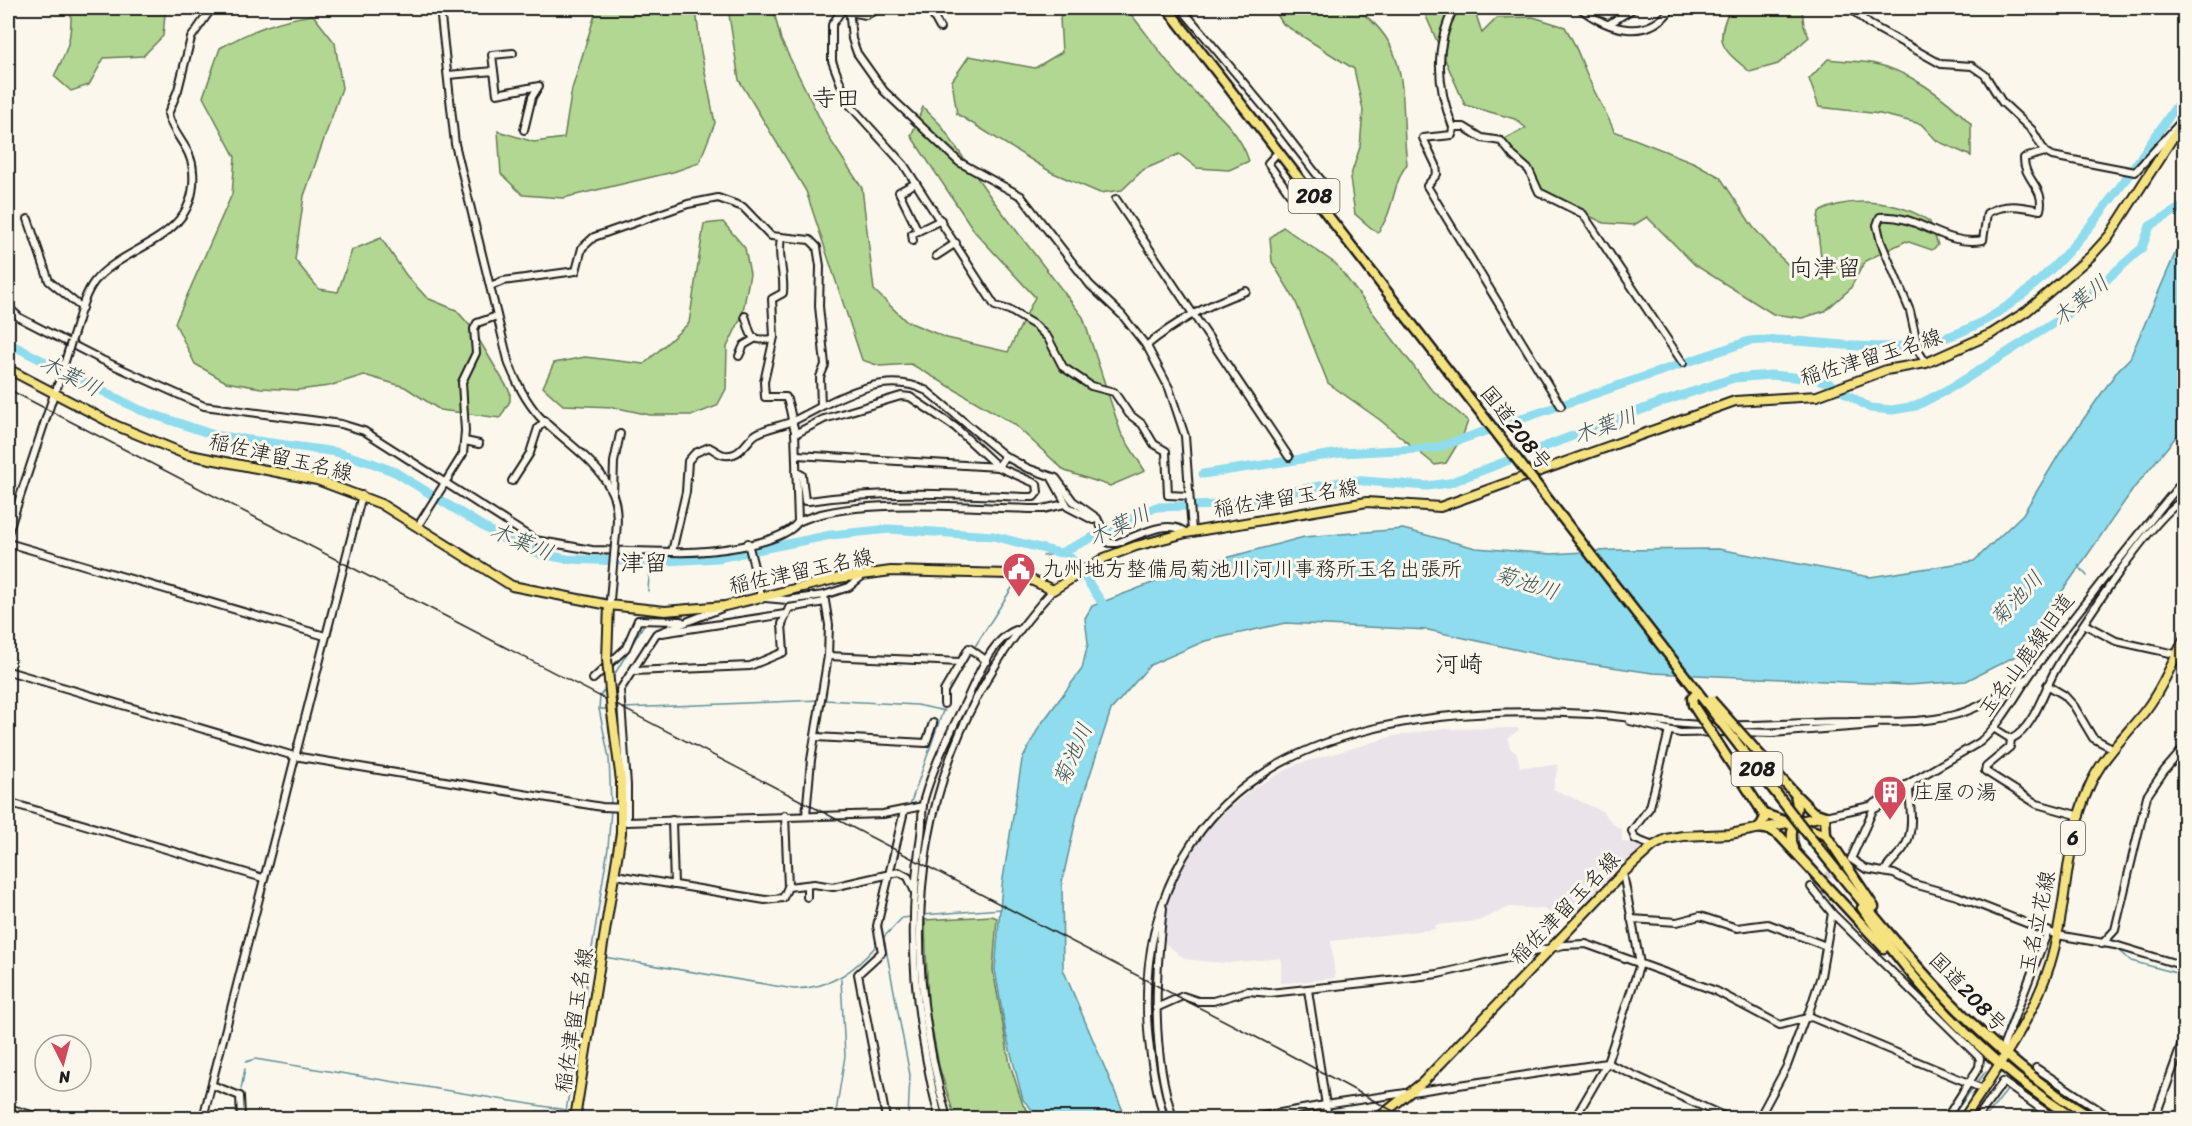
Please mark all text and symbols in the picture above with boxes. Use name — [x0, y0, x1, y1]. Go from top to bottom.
district label: 寺田 — [812, 77, 860, 119]
road number: 208 — [1288, 179, 1340, 213]
district label: 向津留 — [1789, 247, 1861, 289]
water label: 木葉川 — [2042, 264, 2118, 336]
street label: 稲佐津留玉名線 — [1795, 317, 1947, 397]
water label: 木葉川 — [33, 343, 109, 408]
street label: 国道208号 — [1470, 376, 1562, 480]
water label: 木葉川 — [1567, 396, 1643, 455]
street label: 稲佐津留玉名線 — [205, 422, 357, 492]
street label: 稲佐津留玉名線 — [1210, 468, 1362, 528]
water label: 木葉川 — [1081, 494, 1157, 557]
water label: 木葉川 — [484, 511, 560, 572]
street label: 稲佐津留玉名線 — [725, 537, 877, 605]
district label: 津留 — [620, 542, 668, 584]
place label: 九州地方整備局菊池川河川事務所玉名出張所 — [1042, 550, 1462, 588]
public building icon: 九州地方整備局菊池川河川事務所玉名出張所 — [1001, 551, 1037, 598]
water label: 菊池川 — [1489, 554, 1564, 611]
water label: 菊池川 — [1980, 561, 2053, 636]
street label: 玉名山鹿線旧道 — [1967, 584, 2085, 726]
district label: 河崎 — [1435, 643, 1483, 685]
water label: 菊池川 — [1041, 716, 1104, 792]
road number: 208 — [1732, 752, 1782, 786]
place label: 庄屋の湯 — [1913, 773, 1997, 811]
building icon: 庄屋の湯 — [1872, 774, 1908, 821]
road number: 6 — [2061, 821, 2085, 855]
street label: 稲佐津留玉名線 — [1500, 842, 1630, 974]
street label: 玉名立花線 — [2007, 867, 2067, 977]
street label: 国道208号 — [1919, 942, 2017, 1042]
street label: 稲佐津留玉名線 — [544, 944, 604, 1096]
north arrow — [33, 1033, 93, 1093]
text: N — [57, 1062, 73, 1093]

